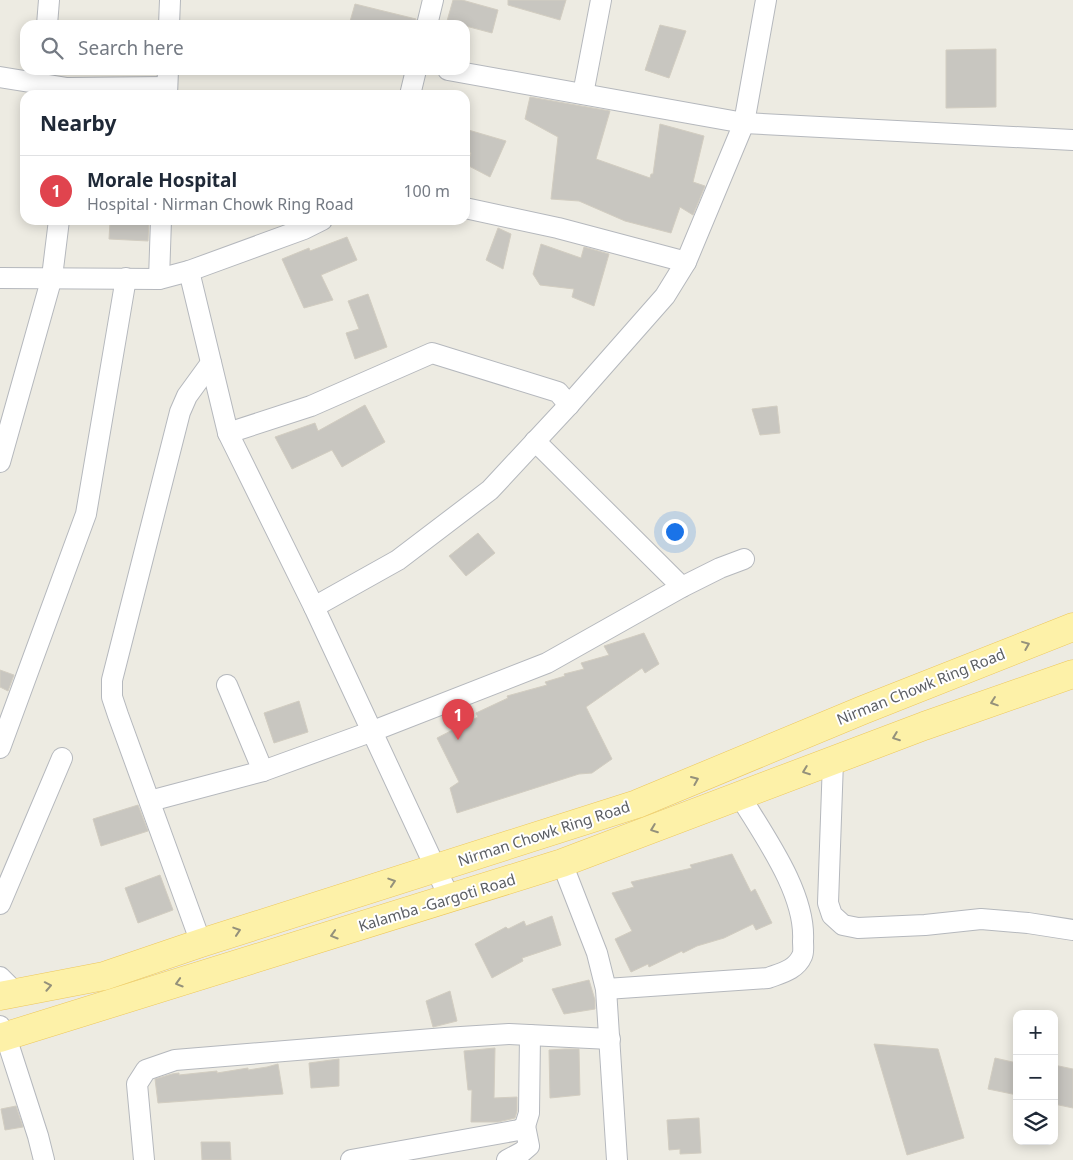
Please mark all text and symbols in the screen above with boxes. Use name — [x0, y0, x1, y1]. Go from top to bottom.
search box — [20, 20, 470, 75]
icon: search — [38, 34, 66, 62]
text: Search here — [78, 35, 184, 61]
text: Nearby — [40, 109, 116, 137]
text: Morale Hospital — [87, 167, 237, 193]
text: 1 — [51, 180, 61, 202]
text: 100 m — [403, 180, 450, 202]
text: Hospital · Nirman Chowk Ring Road — [87, 193, 354, 215]
your location — [662, 519, 688, 545]
one-way arrow — [1022, 641, 1030, 651]
street label: Nirman Chowk Ring Road — [833, 643, 1008, 729]
one-way arrow — [990, 696, 999, 706]
pin: 1 — [442, 699, 474, 740]
one-way arrow — [892, 731, 901, 741]
one-way arrow — [802, 765, 811, 775]
one-way arrow — [690, 775, 699, 786]
street label: Nirman Chowk Ring Road — [455, 796, 632, 870]
one-way arrow — [650, 822, 659, 833]
street label: Kalamba -Gargoti Road — [356, 869, 518, 935]
one-way arrow — [387, 878, 396, 888]
one-way arrow — [232, 927, 241, 937]
one-way arrow — [330, 930, 338, 940]
one-way arrow — [175, 978, 183, 988]
one-way arrow — [43, 982, 52, 992]
map controls — [1013, 1010, 1058, 1145]
button: + — [1013, 1010, 1058, 1055]
button: − — [1013, 1055, 1058, 1100]
button: layers — [1013, 1100, 1058, 1145]

